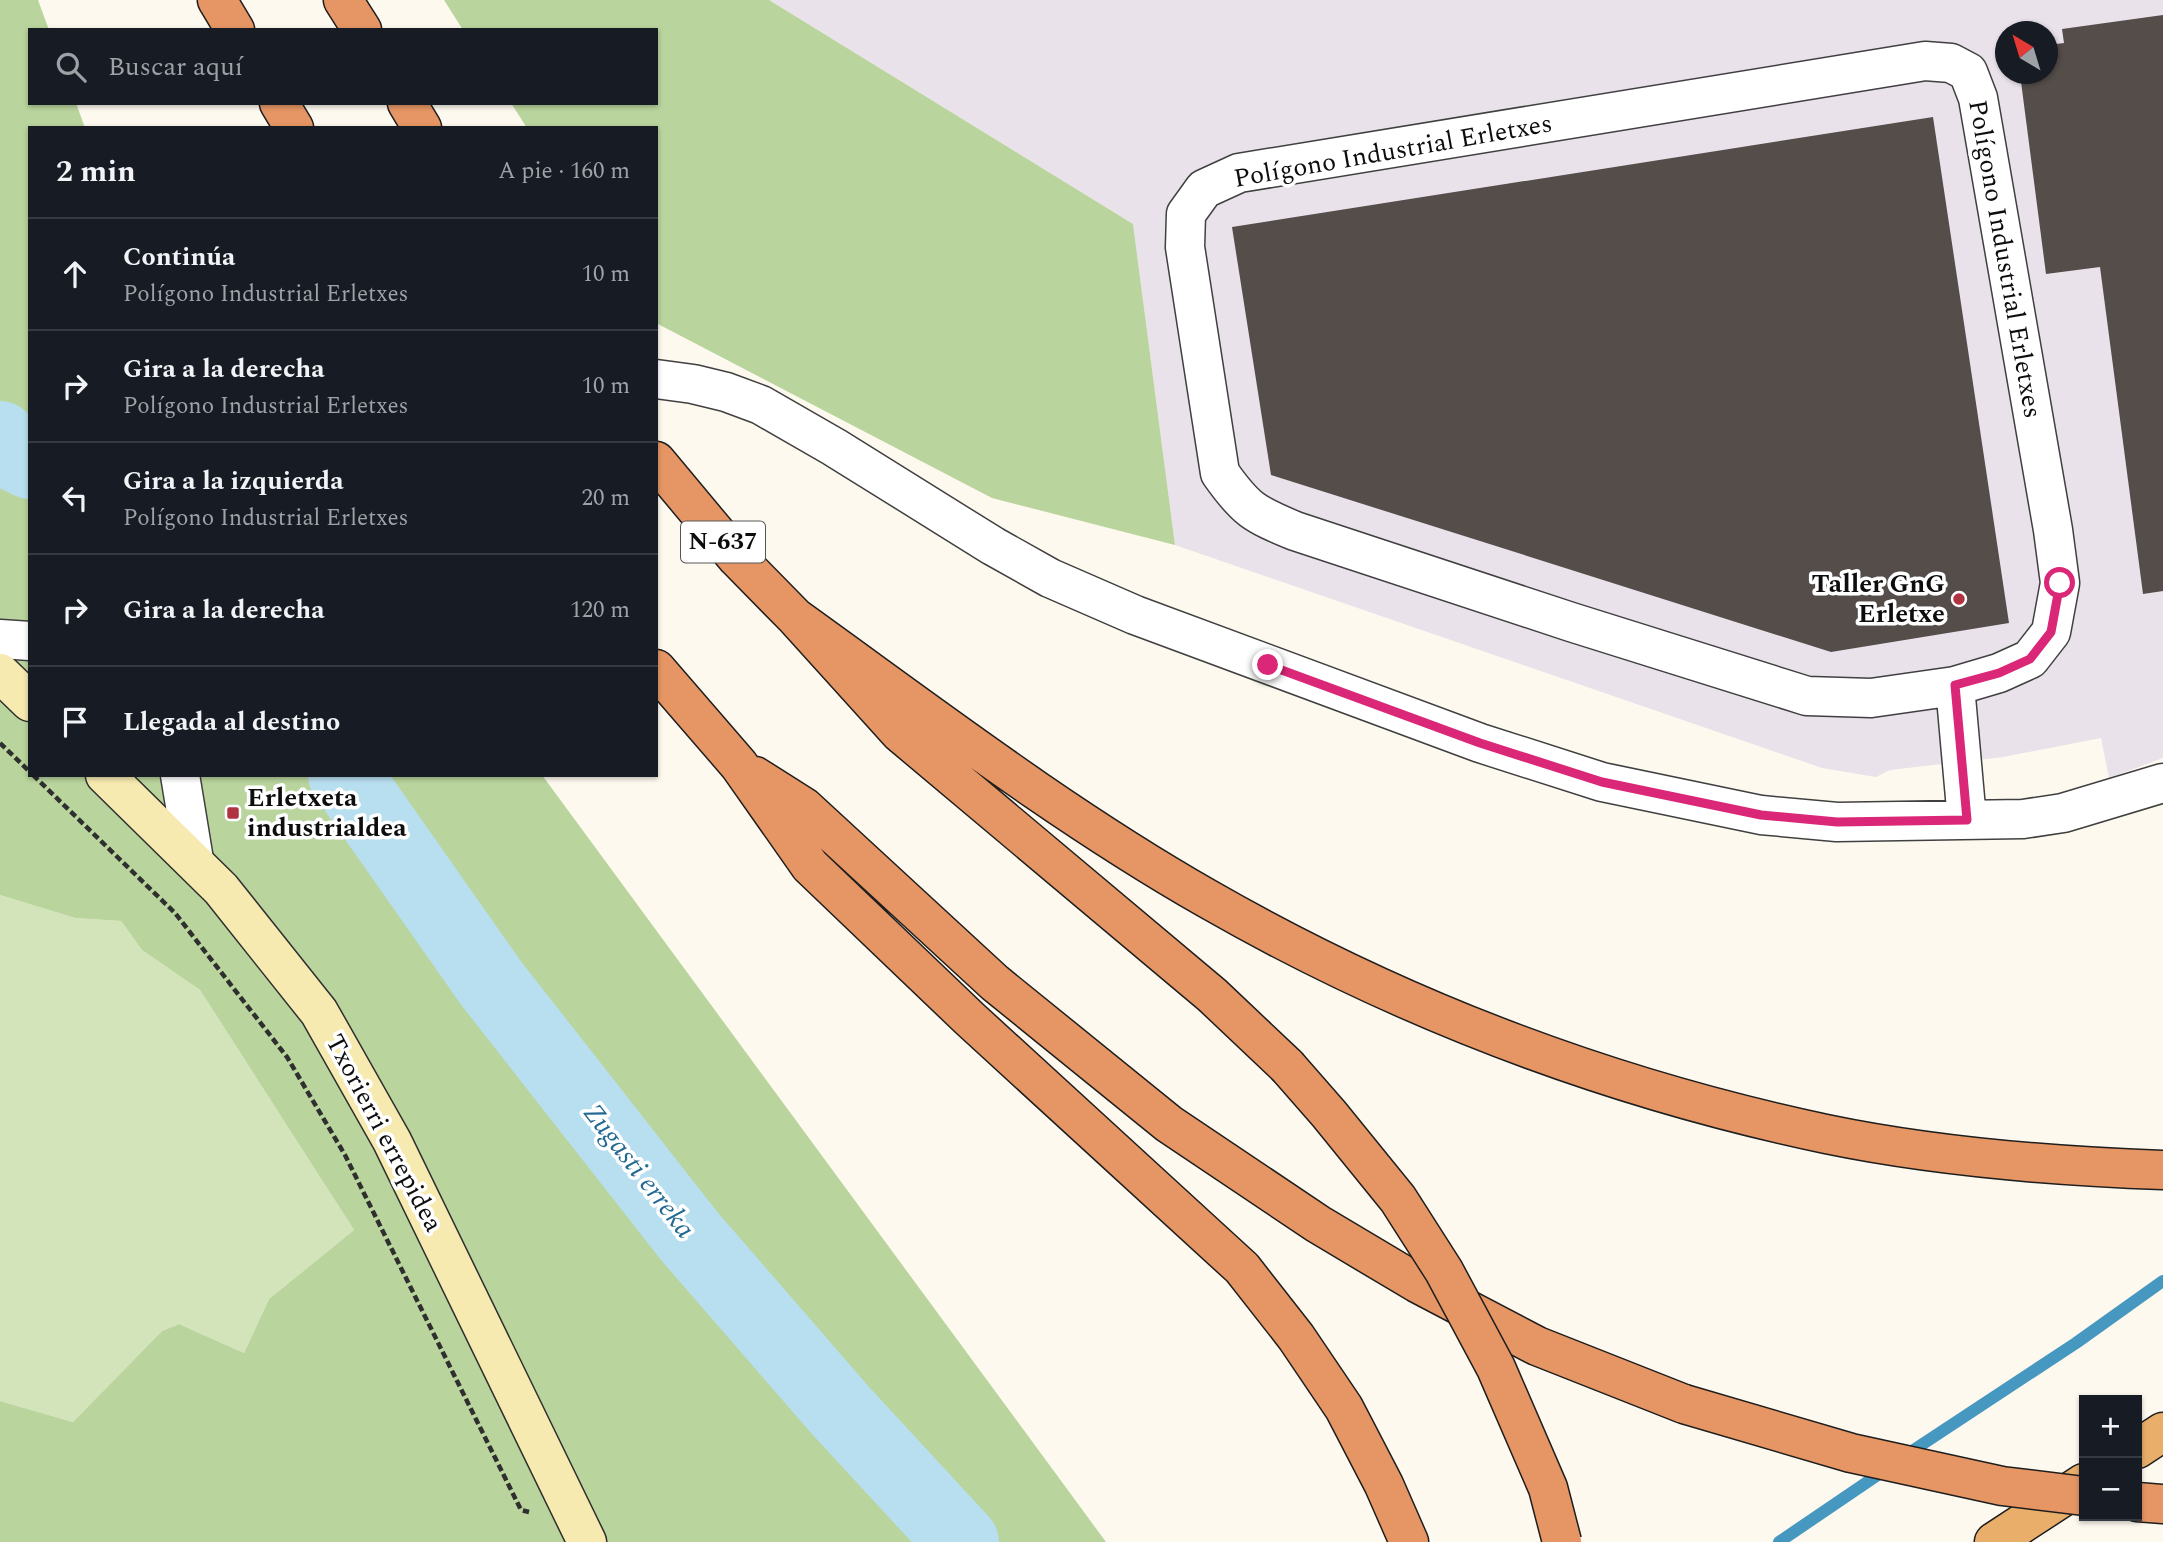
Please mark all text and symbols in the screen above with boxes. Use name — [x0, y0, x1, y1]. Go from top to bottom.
north arrow — [1995, 21, 2058, 84]
search box — [28, 28, 658, 105]
text: Buscar aquí — [108, 47, 243, 87]
icon: search — [52, 48, 90, 86]
street label: Polígono Industrial Erletxes — [1957, 97, 2053, 421]
street label: Polígono Industrial Erletxes — [1231, 103, 1555, 199]
text: 2 min — [56, 149, 136, 195]
text: A pie · 160 m — [498, 154, 630, 189]
text: Continúa — [123, 237, 235, 277]
icon: ahead — [56, 255, 94, 293]
text: 10 m — [581, 257, 630, 292]
text: Polígono Industrial Erletxes — [123, 277, 408, 312]
text: Gira a la derecha — [123, 349, 325, 389]
icon: right — [56, 367, 94, 405]
text: 10 m — [581, 369, 630, 404]
text: Polígono Industrial Erletxes — [123, 389, 408, 424]
text: Gira a la izquierda — [123, 461, 344, 501]
icon: left — [56, 479, 94, 517]
text: 20 m — [581, 481, 630, 516]
text: Polígono Industrial Erletxes — [123, 501, 408, 536]
road number: N-637 — [681, 522, 765, 562]
place label: Taller GnG Erletxe — [1811, 564, 1945, 634]
route start — [2044, 567, 2075, 598]
text: Gira a la derecha — [123, 590, 325, 630]
icon: right — [56, 591, 94, 629]
marker: Taller GnG Erletxe — [1951, 591, 1967, 607]
text: 120 m — [570, 593, 630, 628]
route end — [1252, 649, 1283, 680]
text: Llegada al destino — [123, 702, 340, 742]
icon: arrive — [56, 703, 94, 741]
place label: Erletxeta industrialdea — [247, 778, 407, 848]
marker: Erletxeta industrialdea — [225, 805, 241, 821]
street label: Txorierri errepidea — [315, 1027, 453, 1239]
water label: Zugasti erreka — [572, 1094, 706, 1248]
map controls — [2079, 1395, 2142, 1521]
button: + — [2079, 1395, 2142, 1458]
button: − — [2079, 1458, 2142, 1521]

